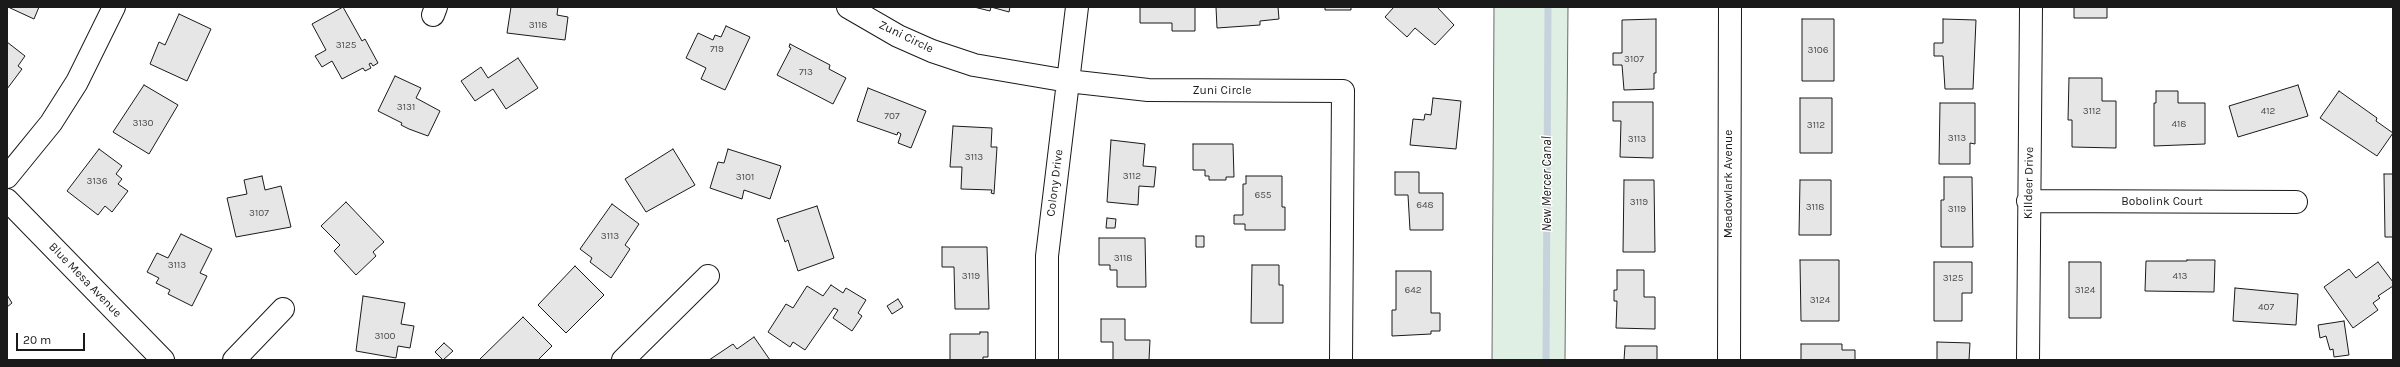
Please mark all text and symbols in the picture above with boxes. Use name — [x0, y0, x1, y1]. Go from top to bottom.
street label: Zuni Circle — [876, 18, 936, 56]
house number: 3118 — [529, 19, 547, 31]
house number: 3125 — [336, 39, 356, 51]
house number: 719 — [710, 43, 724, 55]
house number: 3106 — [1808, 44, 1828, 56]
house number: 3107 — [1624, 53, 1644, 65]
house number: 713 — [799, 66, 813, 78]
street label: Zuni Circle — [1192, 84, 1252, 98]
house number: 3131 — [397, 101, 415, 113]
house number: 3112 — [2083, 105, 2101, 117]
house number: 412 — [2261, 105, 2275, 117]
house number: 707 — [884, 110, 900, 122]
house number: 3130 — [132, 117, 154, 129]
house number: 418 — [2171, 118, 2187, 130]
house number: 3112 — [1807, 119, 1825, 131]
street label: Meadowlark Avenue — [1722, 130, 1736, 238]
house number: 3113 — [1948, 132, 1966, 144]
house number: 3113 — [1628, 133, 1646, 145]
water label: New Mercer Canal — [1539, 136, 1555, 232]
street label: Killdeer Drive — [2021, 147, 2037, 219]
street label: Colony Drive — [1044, 149, 1066, 217]
house number: 3113 — [965, 151, 983, 163]
house number: 3112 — [1123, 170, 1141, 182]
house number: 3101 — [736, 171, 754, 183]
house number: 3136 — [87, 175, 107, 187]
house number: 655 — [1254, 189, 1272, 201]
street label: Bobolink Court — [2121, 195, 2203, 209]
house number: 3119 — [1630, 196, 1648, 208]
house number: 648 — [1416, 199, 1434, 211]
house number: 3118 — [1806, 201, 1824, 213]
house number: 3119 — [1948, 203, 1966, 215]
house number: 3107 — [249, 207, 269, 219]
house number: 3113 — [601, 230, 619, 242]
street label: Blue Mesa Avenue — [46, 240, 124, 320]
house number: 3118 — [1114, 252, 1132, 264]
house number: 3113 — [168, 259, 186, 271]
house number: 3119 — [962, 270, 980, 282]
house number: 413 — [2173, 270, 2187, 282]
house number: 3125 — [1943, 272, 1963, 284]
house number: 642 — [1404, 284, 1422, 296]
house number: 3124 — [2075, 284, 2095, 296]
house number: 3124 — [1810, 294, 1830, 306]
house number: 407 — [2258, 301, 2274, 313]
scale bar — [18, 325, 87, 351]
house number: 3100 — [374, 330, 396, 342]
text: 20 m — [23, 333, 51, 347]

